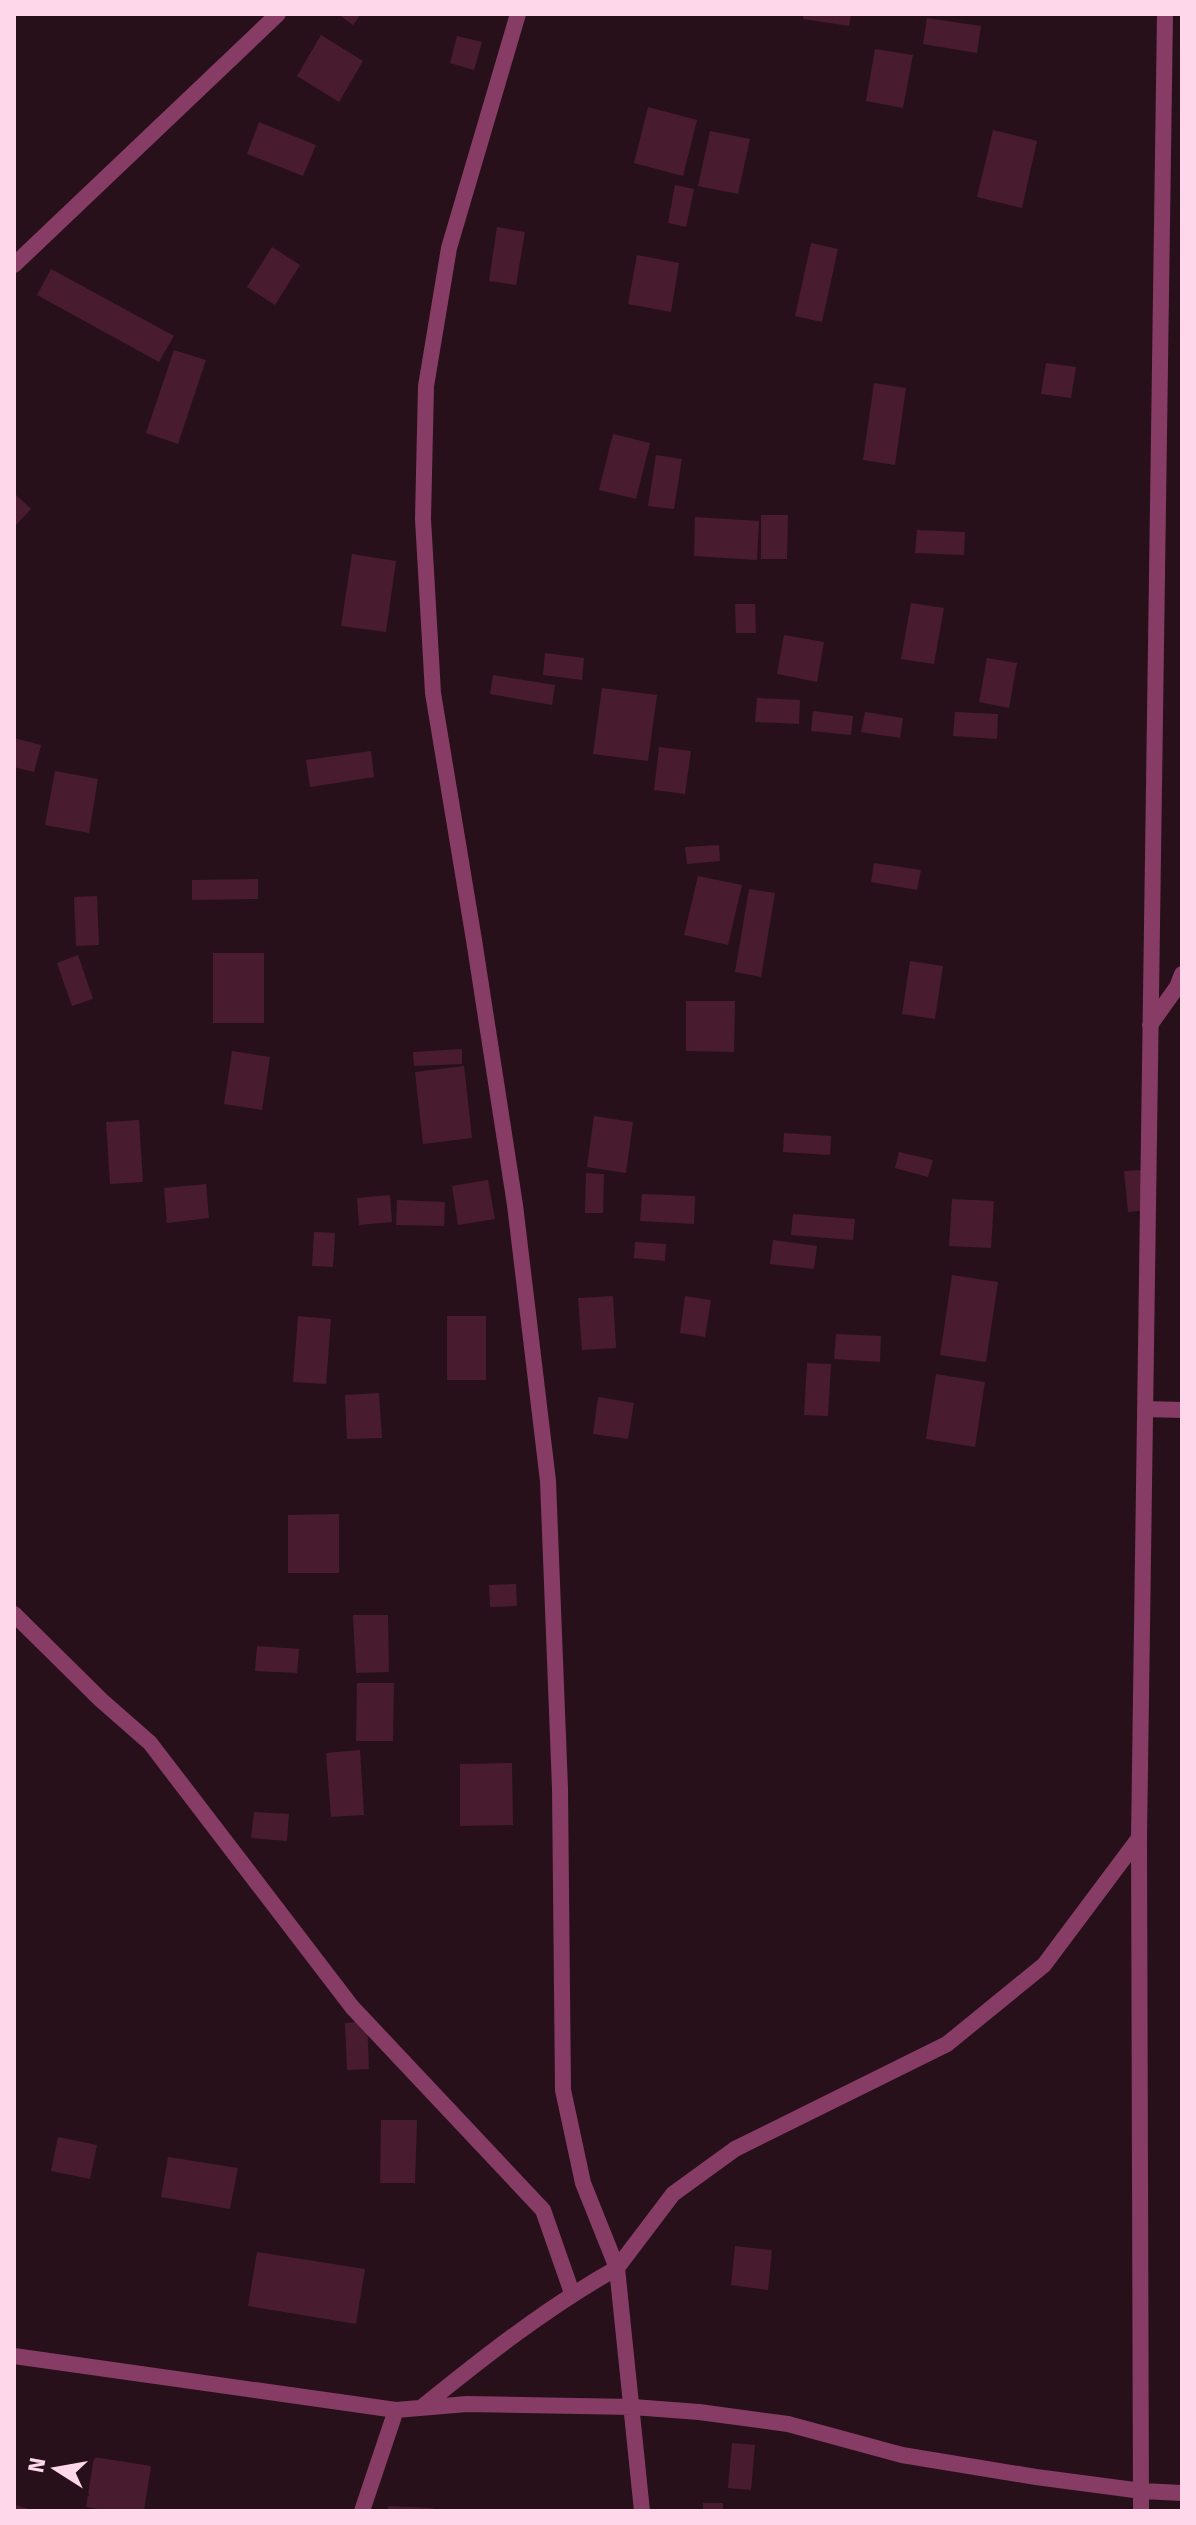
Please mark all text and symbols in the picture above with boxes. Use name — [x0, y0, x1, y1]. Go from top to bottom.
north arrow — [16, 2429, 96, 2509]
text: N — [22, 2456, 52, 2475]

